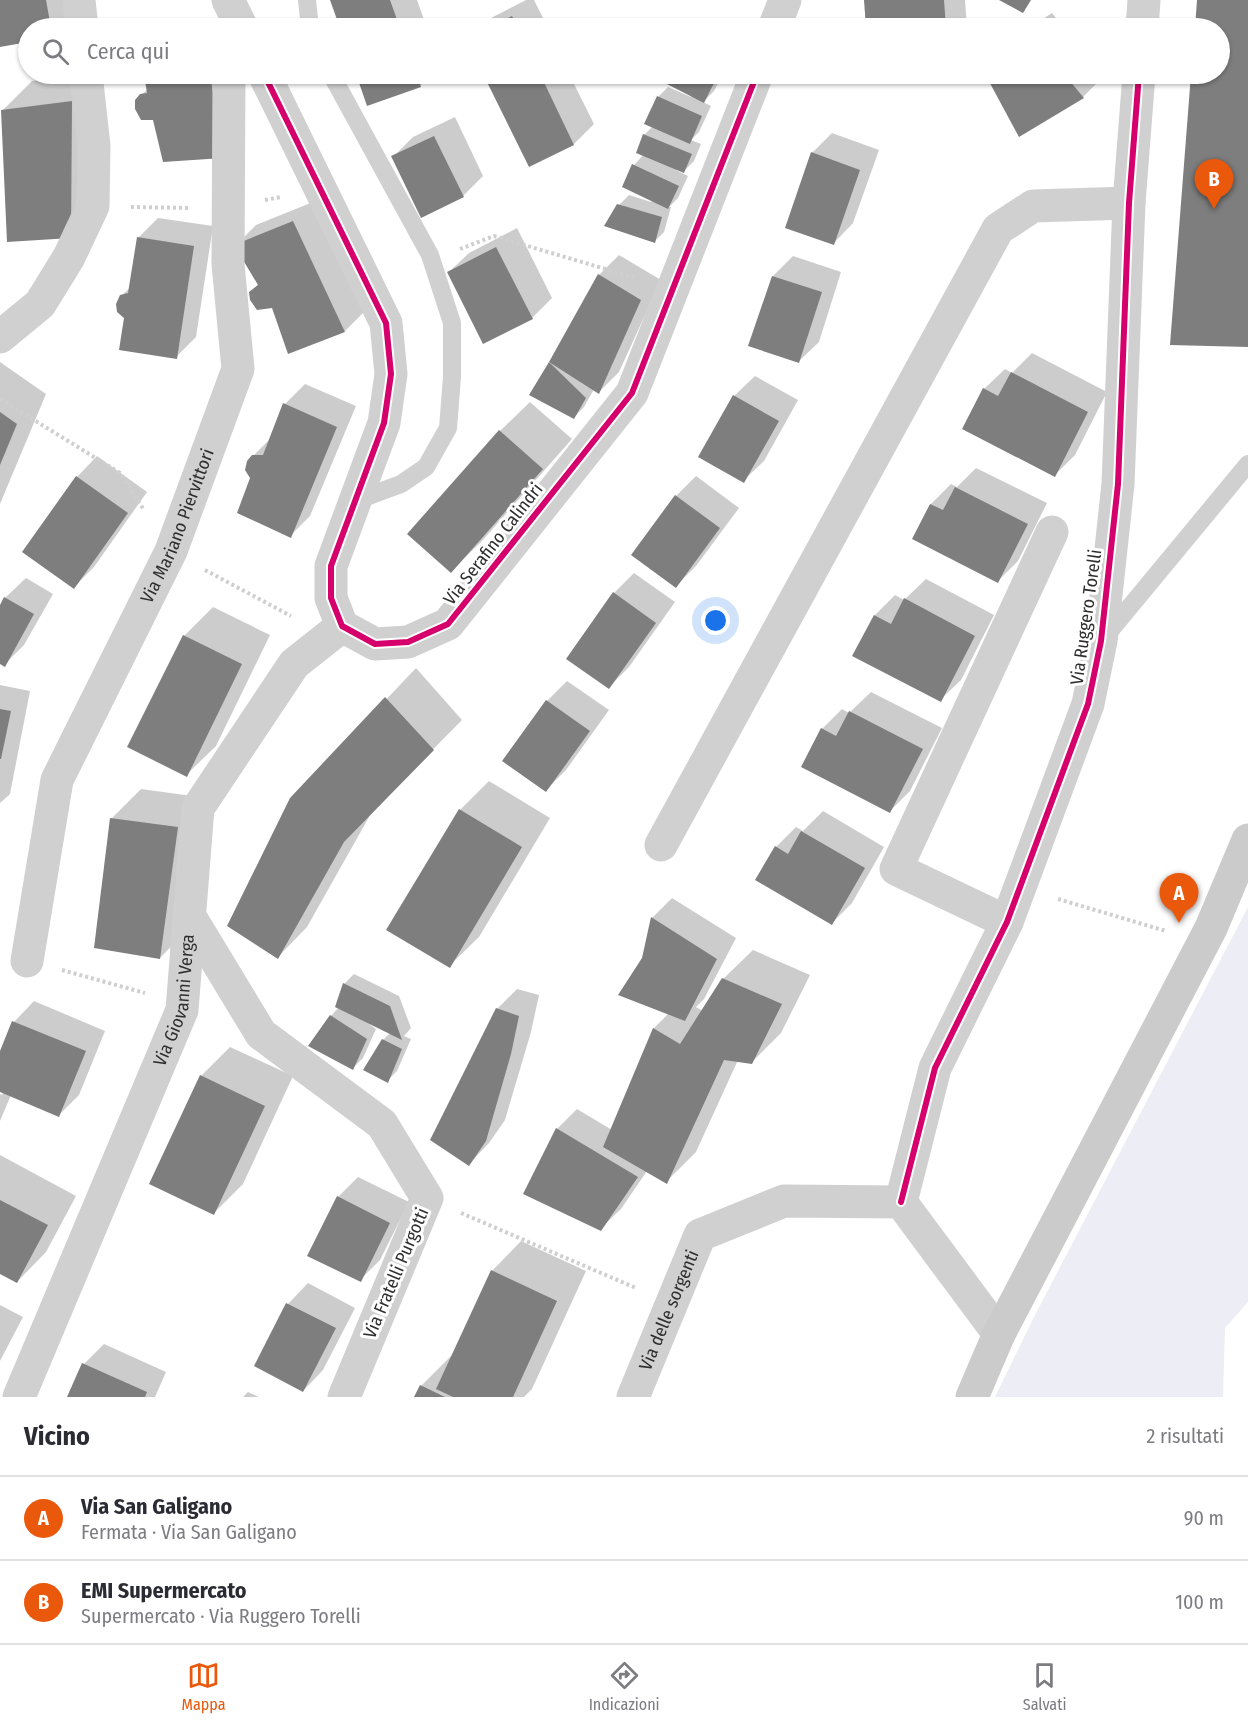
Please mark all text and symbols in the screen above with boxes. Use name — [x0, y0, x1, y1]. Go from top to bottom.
search box — [18, 18, 1230, 84]
icon: search — [39, 35, 72, 68]
text: Cerca qui — [87, 38, 170, 65]
pin: B — [1194, 160, 1234, 209]
street label: Via Mariano Piervittori — [136, 446, 219, 607]
street label: Via Serafino Calindri — [439, 479, 547, 609]
street label: Via Ruggero Torelli — [1066, 548, 1106, 686]
your location — [701, 606, 730, 635]
pin: A — [1160, 874, 1198, 923]
street label: Via Giovanni Verga — [149, 933, 199, 1070]
street label: Via Fratelli Purgotti — [359, 1204, 433, 1342]
street label: Via delle sorgenti — [634, 1247, 704, 1374]
text: Vicino — [24, 1421, 90, 1452]
text: 2 risultati — [1146, 1424, 1224, 1448]
text: Via San Galigano — [81, 1493, 232, 1520]
text: A — [38, 1506, 49, 1530]
text: 90 m — [1184, 1506, 1224, 1530]
text: Fermata · Via San Galigano — [81, 1520, 297, 1544]
text: EMI Supermercato — [81, 1577, 247, 1604]
text: B — [38, 1590, 49, 1614]
text: 100 m — [1175, 1590, 1224, 1614]
text: Supermercato · Via Ruggero Torelli — [81, 1604, 361, 1628]
tab: Mappa — [182, 1659, 226, 1714]
tab: Indicazioni — [589, 1659, 660, 1714]
tab: Salvati — [1023, 1659, 1066, 1714]

